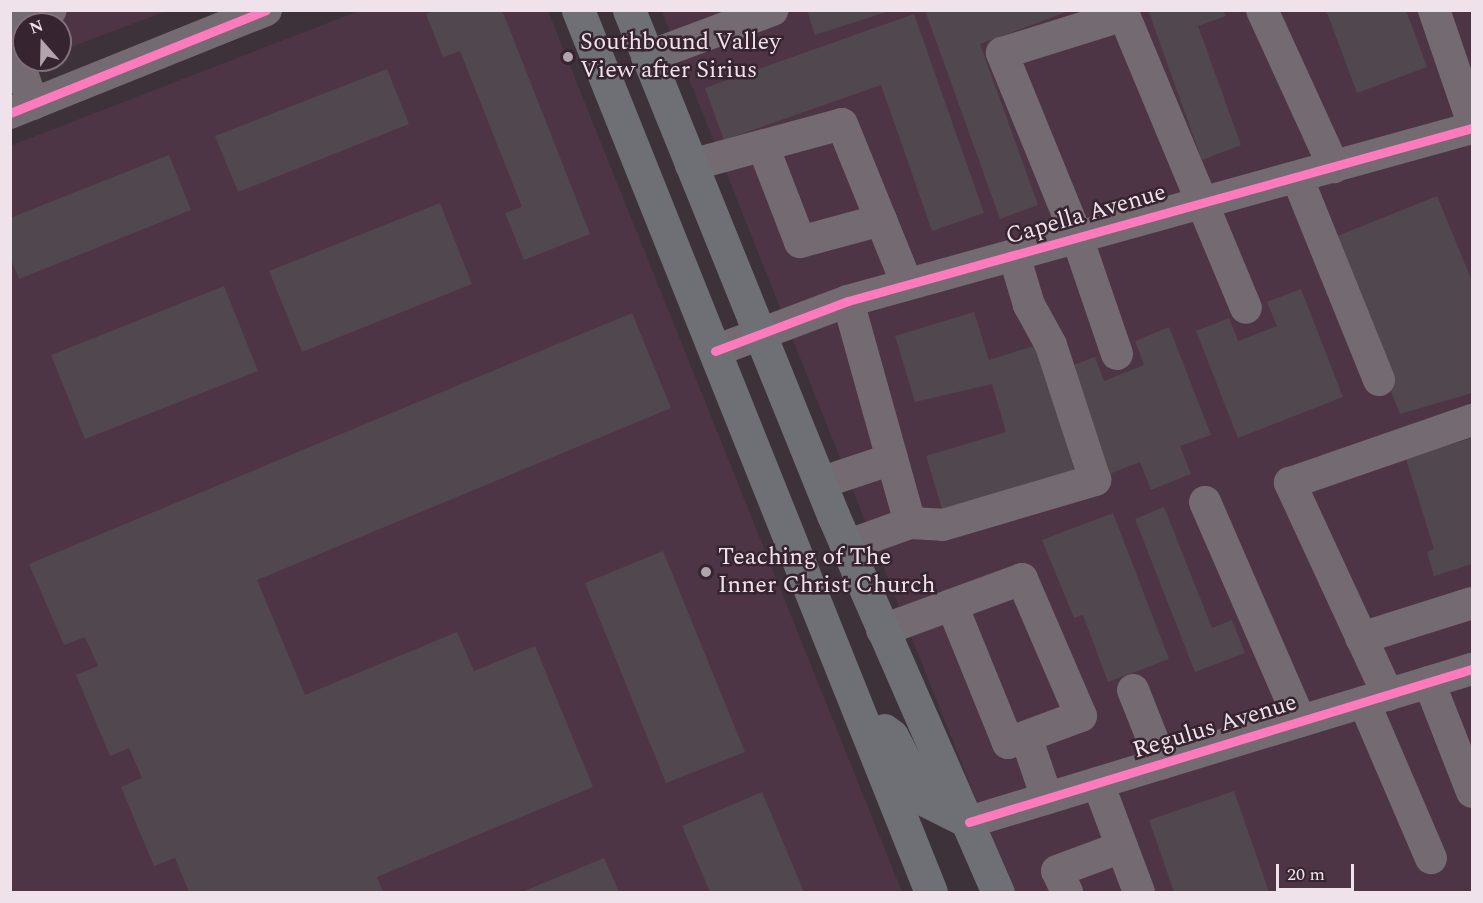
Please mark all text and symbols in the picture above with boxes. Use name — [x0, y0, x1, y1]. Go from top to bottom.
north arrow — [12, 12, 72, 72]
text: N — [26, 13, 47, 40]
place label: Southbound Valley View after Sirius — [580, 29, 781, 85]
marker: Southbound Valley View after Sirius — [561, 50, 575, 64]
street label: Capella Avenue — [1002, 178, 1170, 252]
place label: Teaching of The Inner Christ Church — [718, 544, 935, 600]
marker: Teaching of The Inner Christ Church — [699, 565, 713, 579]
street label: Regulus Avenue — [1129, 688, 1301, 766]
scale bar — [1279, 852, 1357, 890]
text: 20 m — [1287, 861, 1325, 888]

